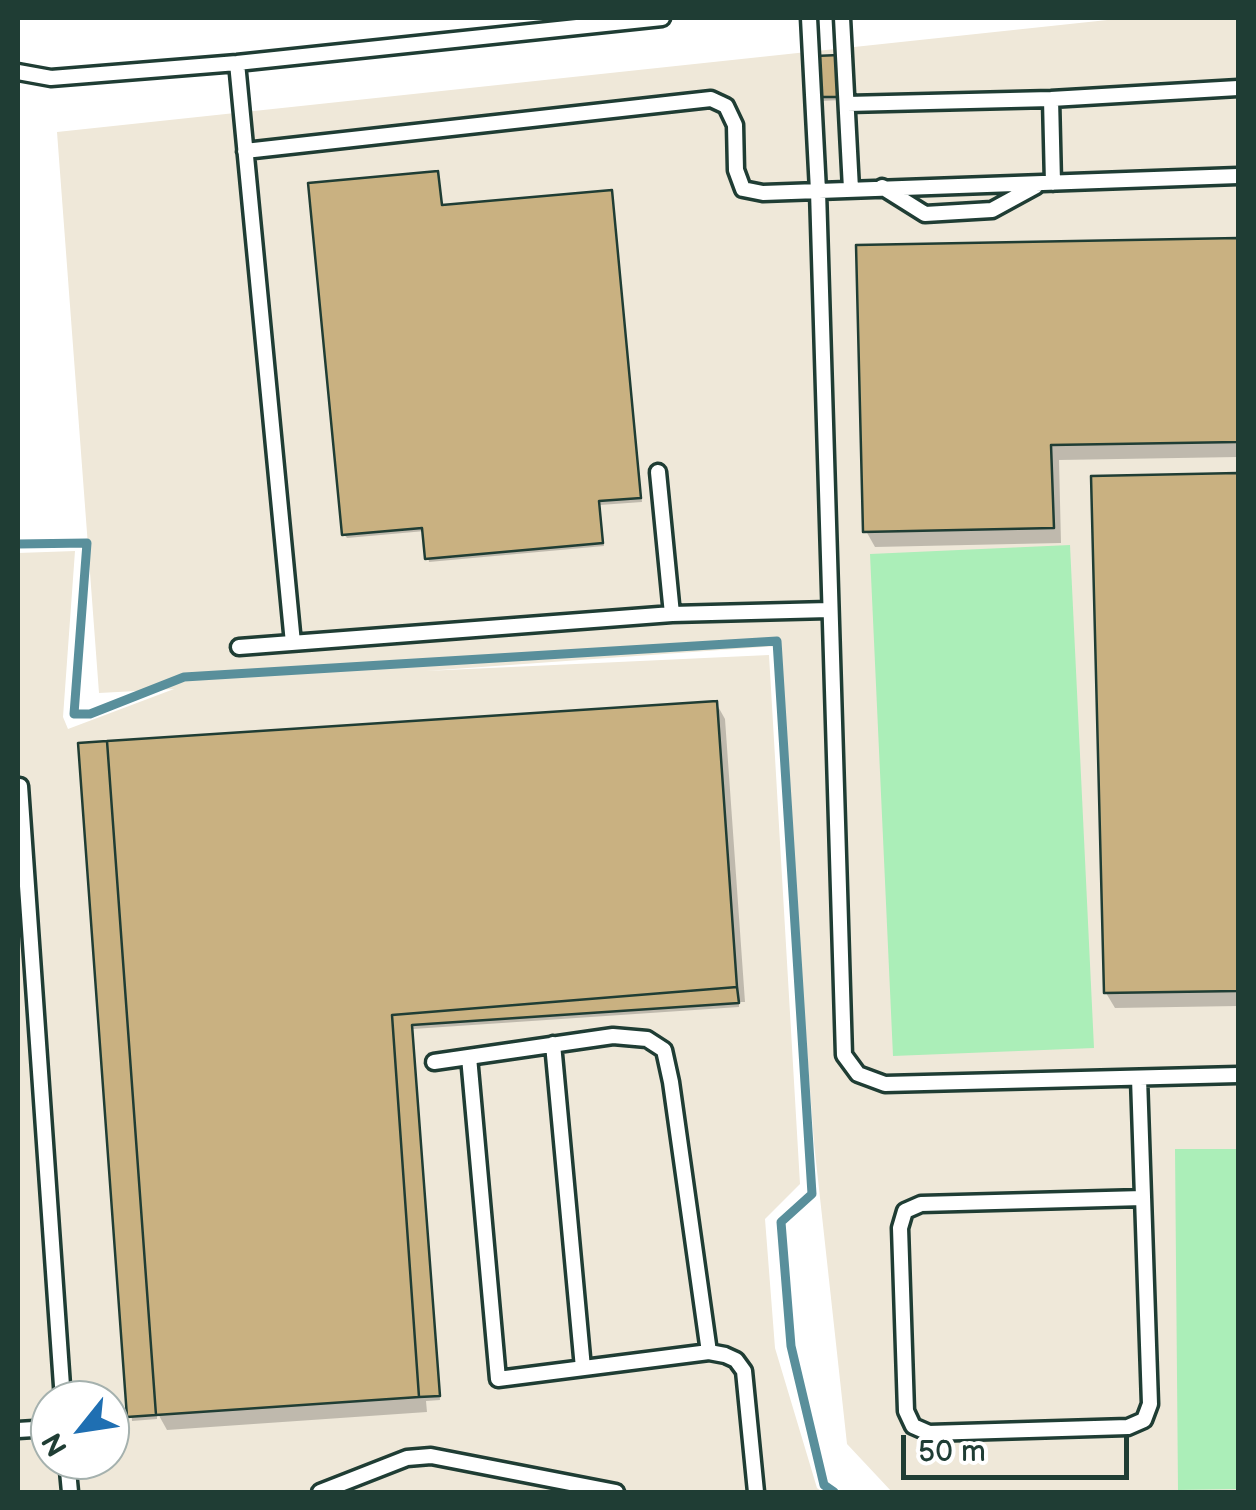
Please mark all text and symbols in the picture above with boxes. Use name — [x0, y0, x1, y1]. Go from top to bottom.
north arrow — [30, 1380, 130, 1480]
scale bar — [906, 1415, 1134, 1477]
text: N — [36, 1427, 75, 1462]
text: 50 m — [918, 1434, 986, 1470]

